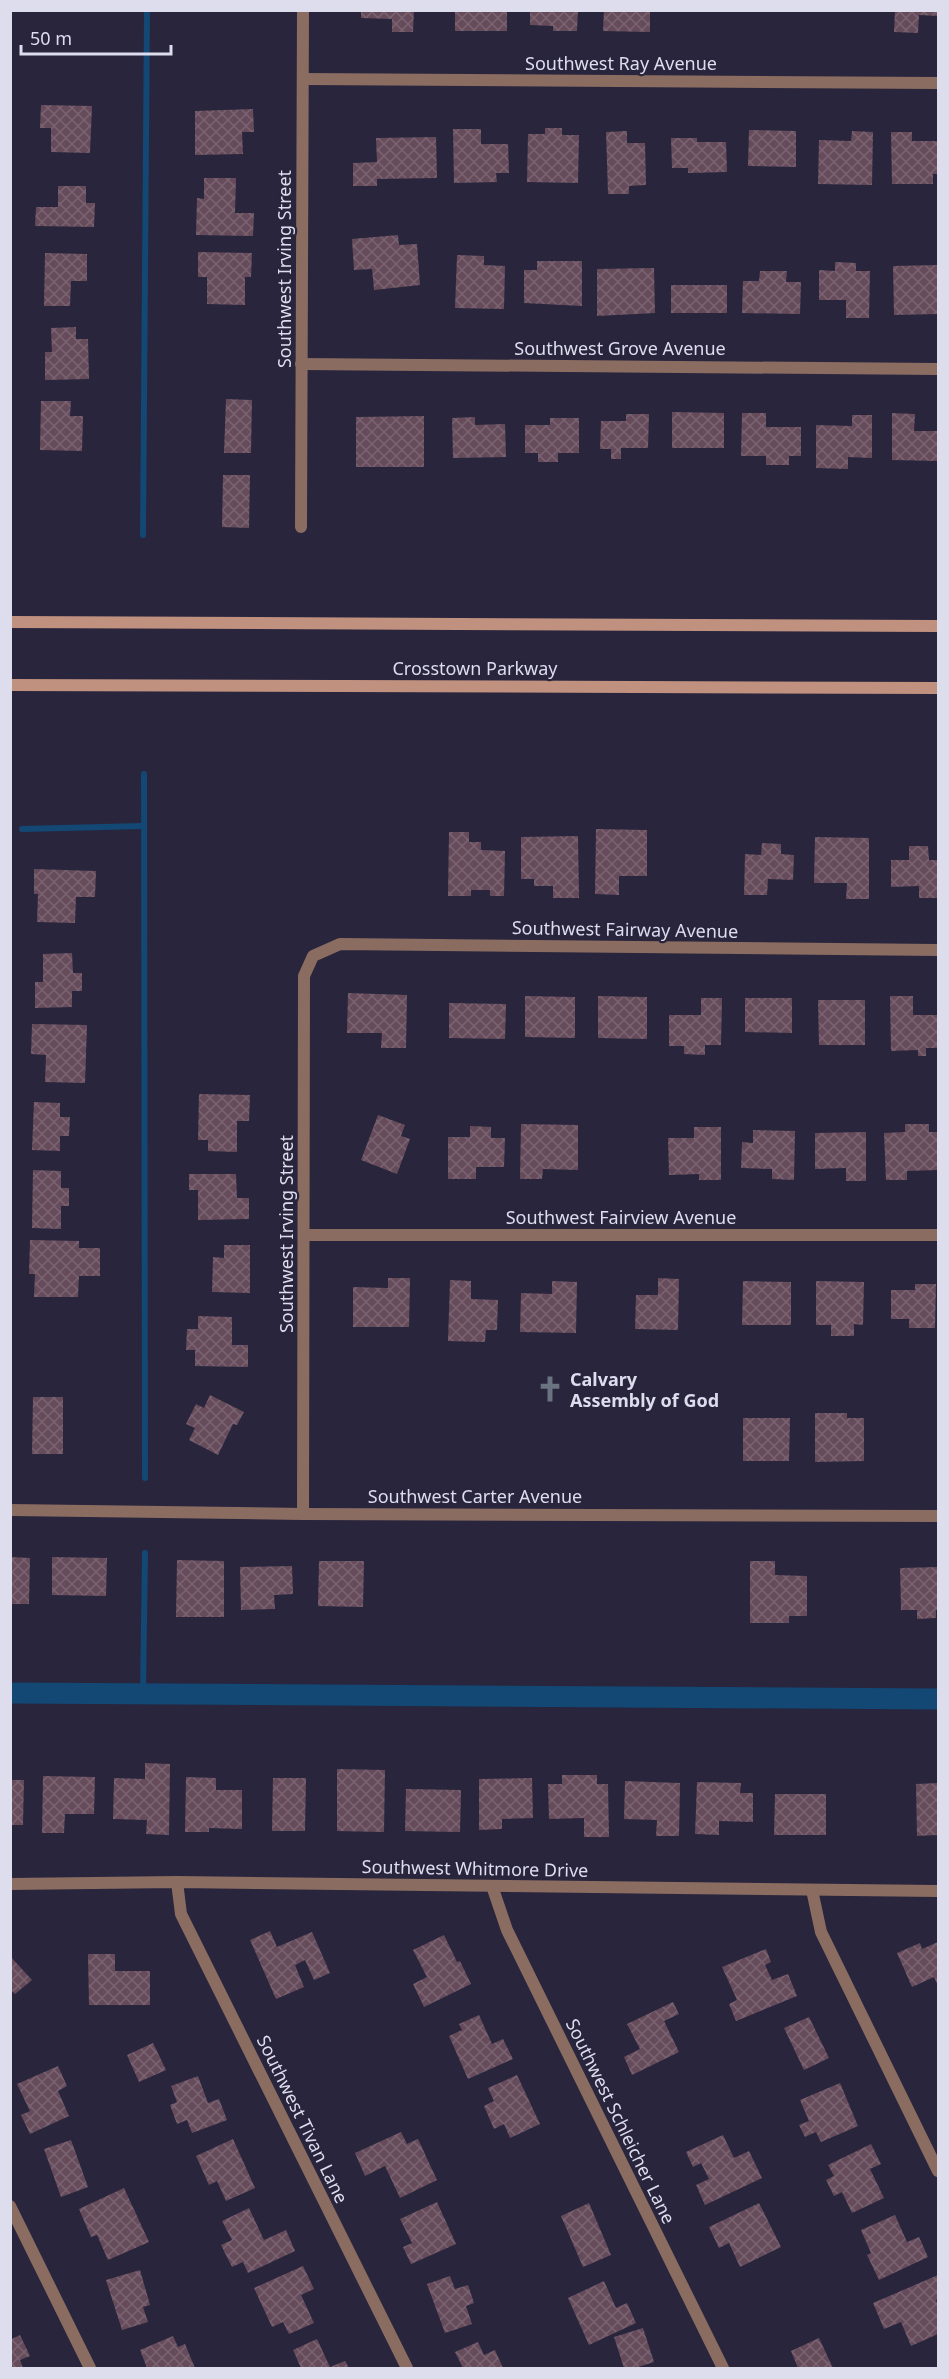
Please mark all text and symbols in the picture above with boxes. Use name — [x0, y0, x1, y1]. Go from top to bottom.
scale bar — [21, 18, 171, 56]
text: 50 m — [30, 26, 72, 50]
street label: Southwest Ray Avenue — [525, 51, 717, 75]
street label: Southwest Irving Street — [272, 169, 296, 368]
street label: Southwest Grove Avenue — [514, 336, 726, 360]
street label: Crosstown Parkway — [392, 656, 558, 680]
street label: Southwest Fairway Avenue — [512, 915, 738, 943]
street label: Southwest Irving Street — [274, 1134, 298, 1333]
street label: Southwest Fairview Avenue — [506, 1205, 736, 1229]
place label: Calvary Assembly of God — [570, 1367, 719, 1412]
church icon: Calvary Assembly of God — [535, 1374, 565, 1404]
street label: Southwest Carter Avenue — [368, 1484, 582, 1508]
street label: Southwest Whitmore Drive — [361, 1854, 589, 1882]
street label: Southwest Schleicher Lane — [561, 2014, 681, 2228]
street label: Southwest Tivan Lane — [252, 2031, 354, 2207]

